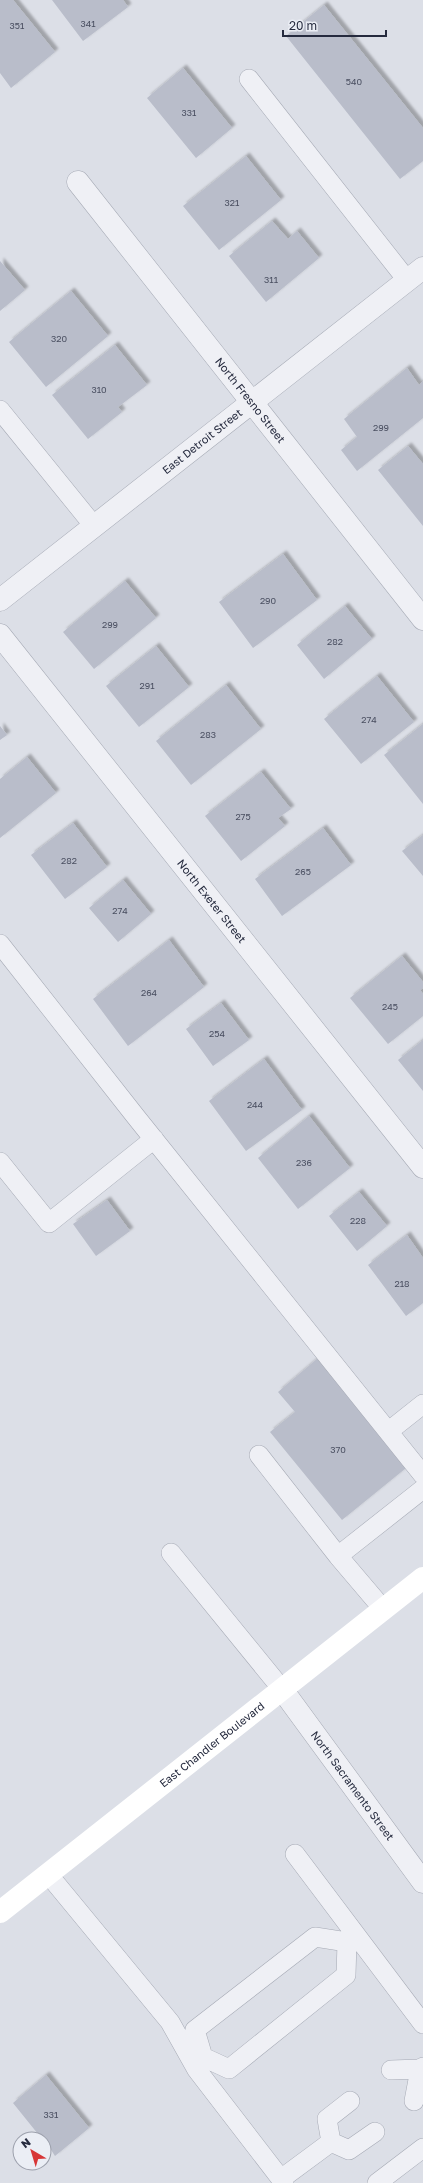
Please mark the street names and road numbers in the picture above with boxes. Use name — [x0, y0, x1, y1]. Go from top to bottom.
street label: North Fresno Street — [213, 355, 288, 445]
street label: East Detroit Street — [159, 406, 244, 476]
street label: North Exeter Street — [175, 857, 249, 945]
street label: East Chandler Boulevard — [157, 1699, 267, 1790]
street label: North Sacramento Street — [309, 1728, 397, 1843]

